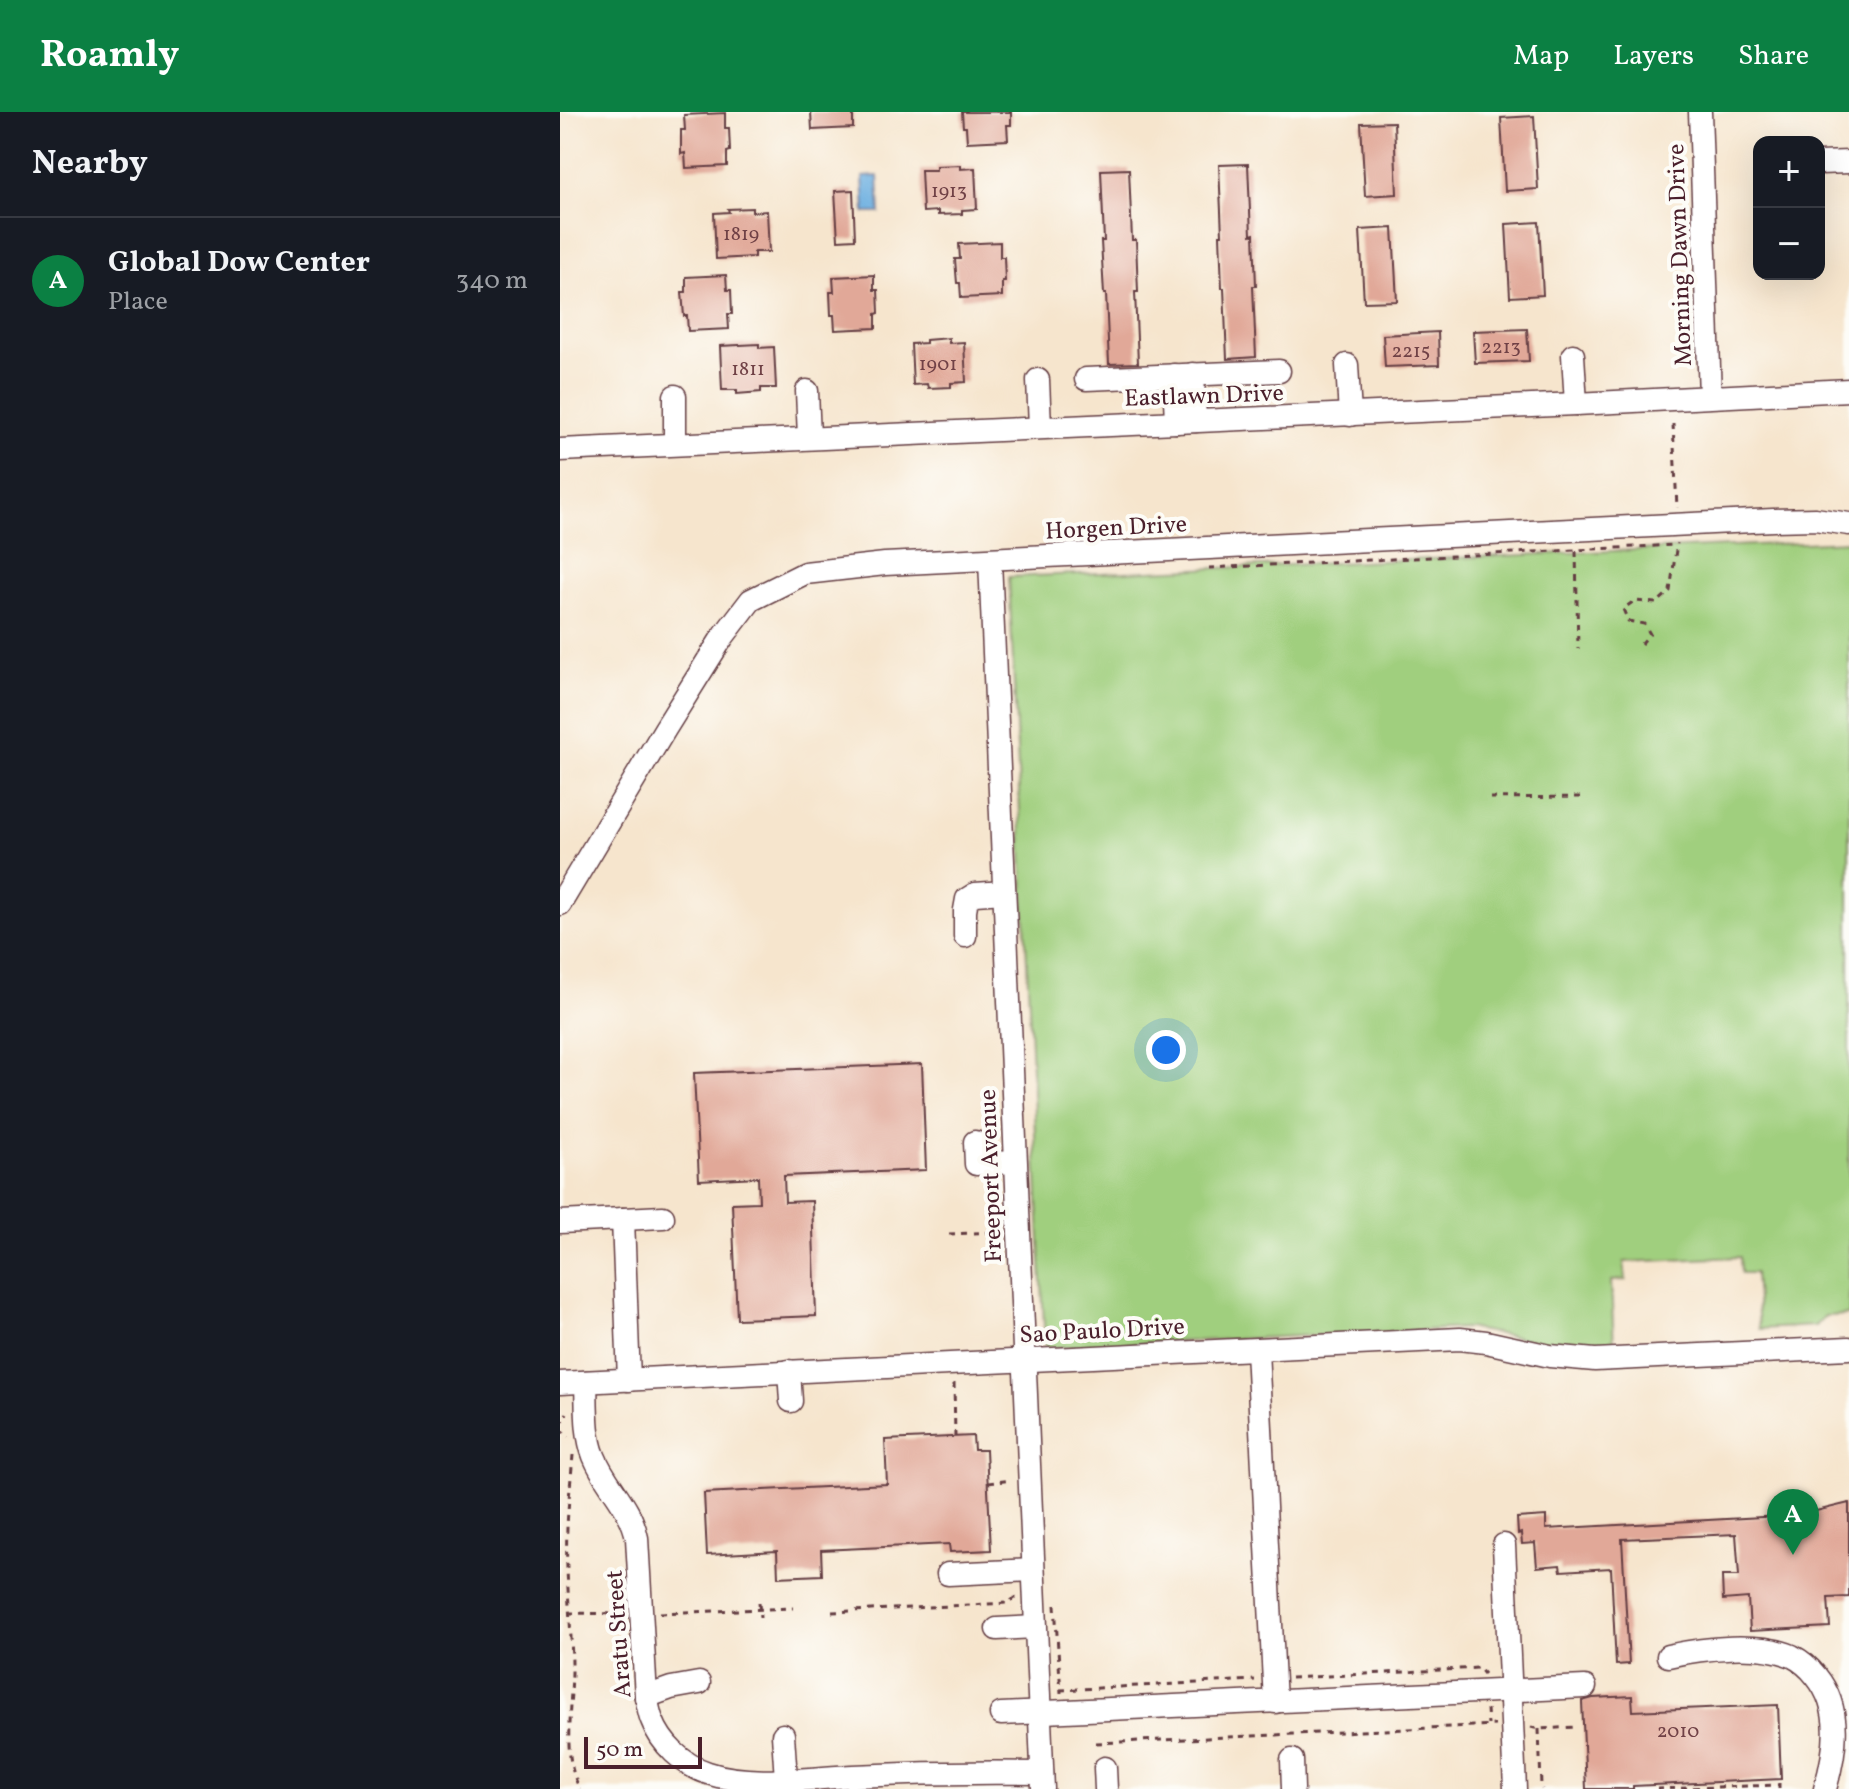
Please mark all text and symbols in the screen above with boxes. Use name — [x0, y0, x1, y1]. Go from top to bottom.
text: Roamly — [40, 30, 179, 83]
text: Map — [1513, 37, 1569, 76]
text: Layers — [1613, 37, 1694, 76]
text: Share — [1738, 37, 1809, 76]
map controls — [1753, 136, 1825, 280]
button: + — [1753, 136, 1825, 208]
text: Nearby — [32, 141, 148, 188]
street label: Morning Dawn Drive — [1660, 143, 1702, 367]
house number: 1913 — [931, 178, 967, 206]
button: − — [1753, 208, 1825, 280]
house number: 1819 — [723, 221, 759, 249]
text: Global Dow Center — [108, 242, 370, 284]
text: A — [49, 263, 67, 299]
text: 340 m — [456, 263, 528, 299]
text: Place — [108, 284, 168, 320]
house number: 2213 — [1481, 334, 1521, 362]
house number: 2215 — [1392, 338, 1430, 366]
house number: 1901 — [919, 351, 957, 379]
house number: 1811 — [731, 356, 765, 384]
street label: Eastlawn Drive — [1124, 377, 1285, 417]
street label: Horgen Drive — [1044, 508, 1188, 550]
your location — [1146, 1030, 1186, 1070]
street label: Freeport Avenue — [972, 1088, 1012, 1263]
street label: Sao Paulo Drive — [1019, 1311, 1186, 1353]
pin: A — [1767, 1489, 1819, 1555]
street label: Aratu Street — [599, 1569, 641, 1699]
house number: 2010 — [1657, 1718, 1699, 1746]
scale bar — [584, 1733, 702, 1769]
text: 50 m — [596, 1735, 643, 1766]

